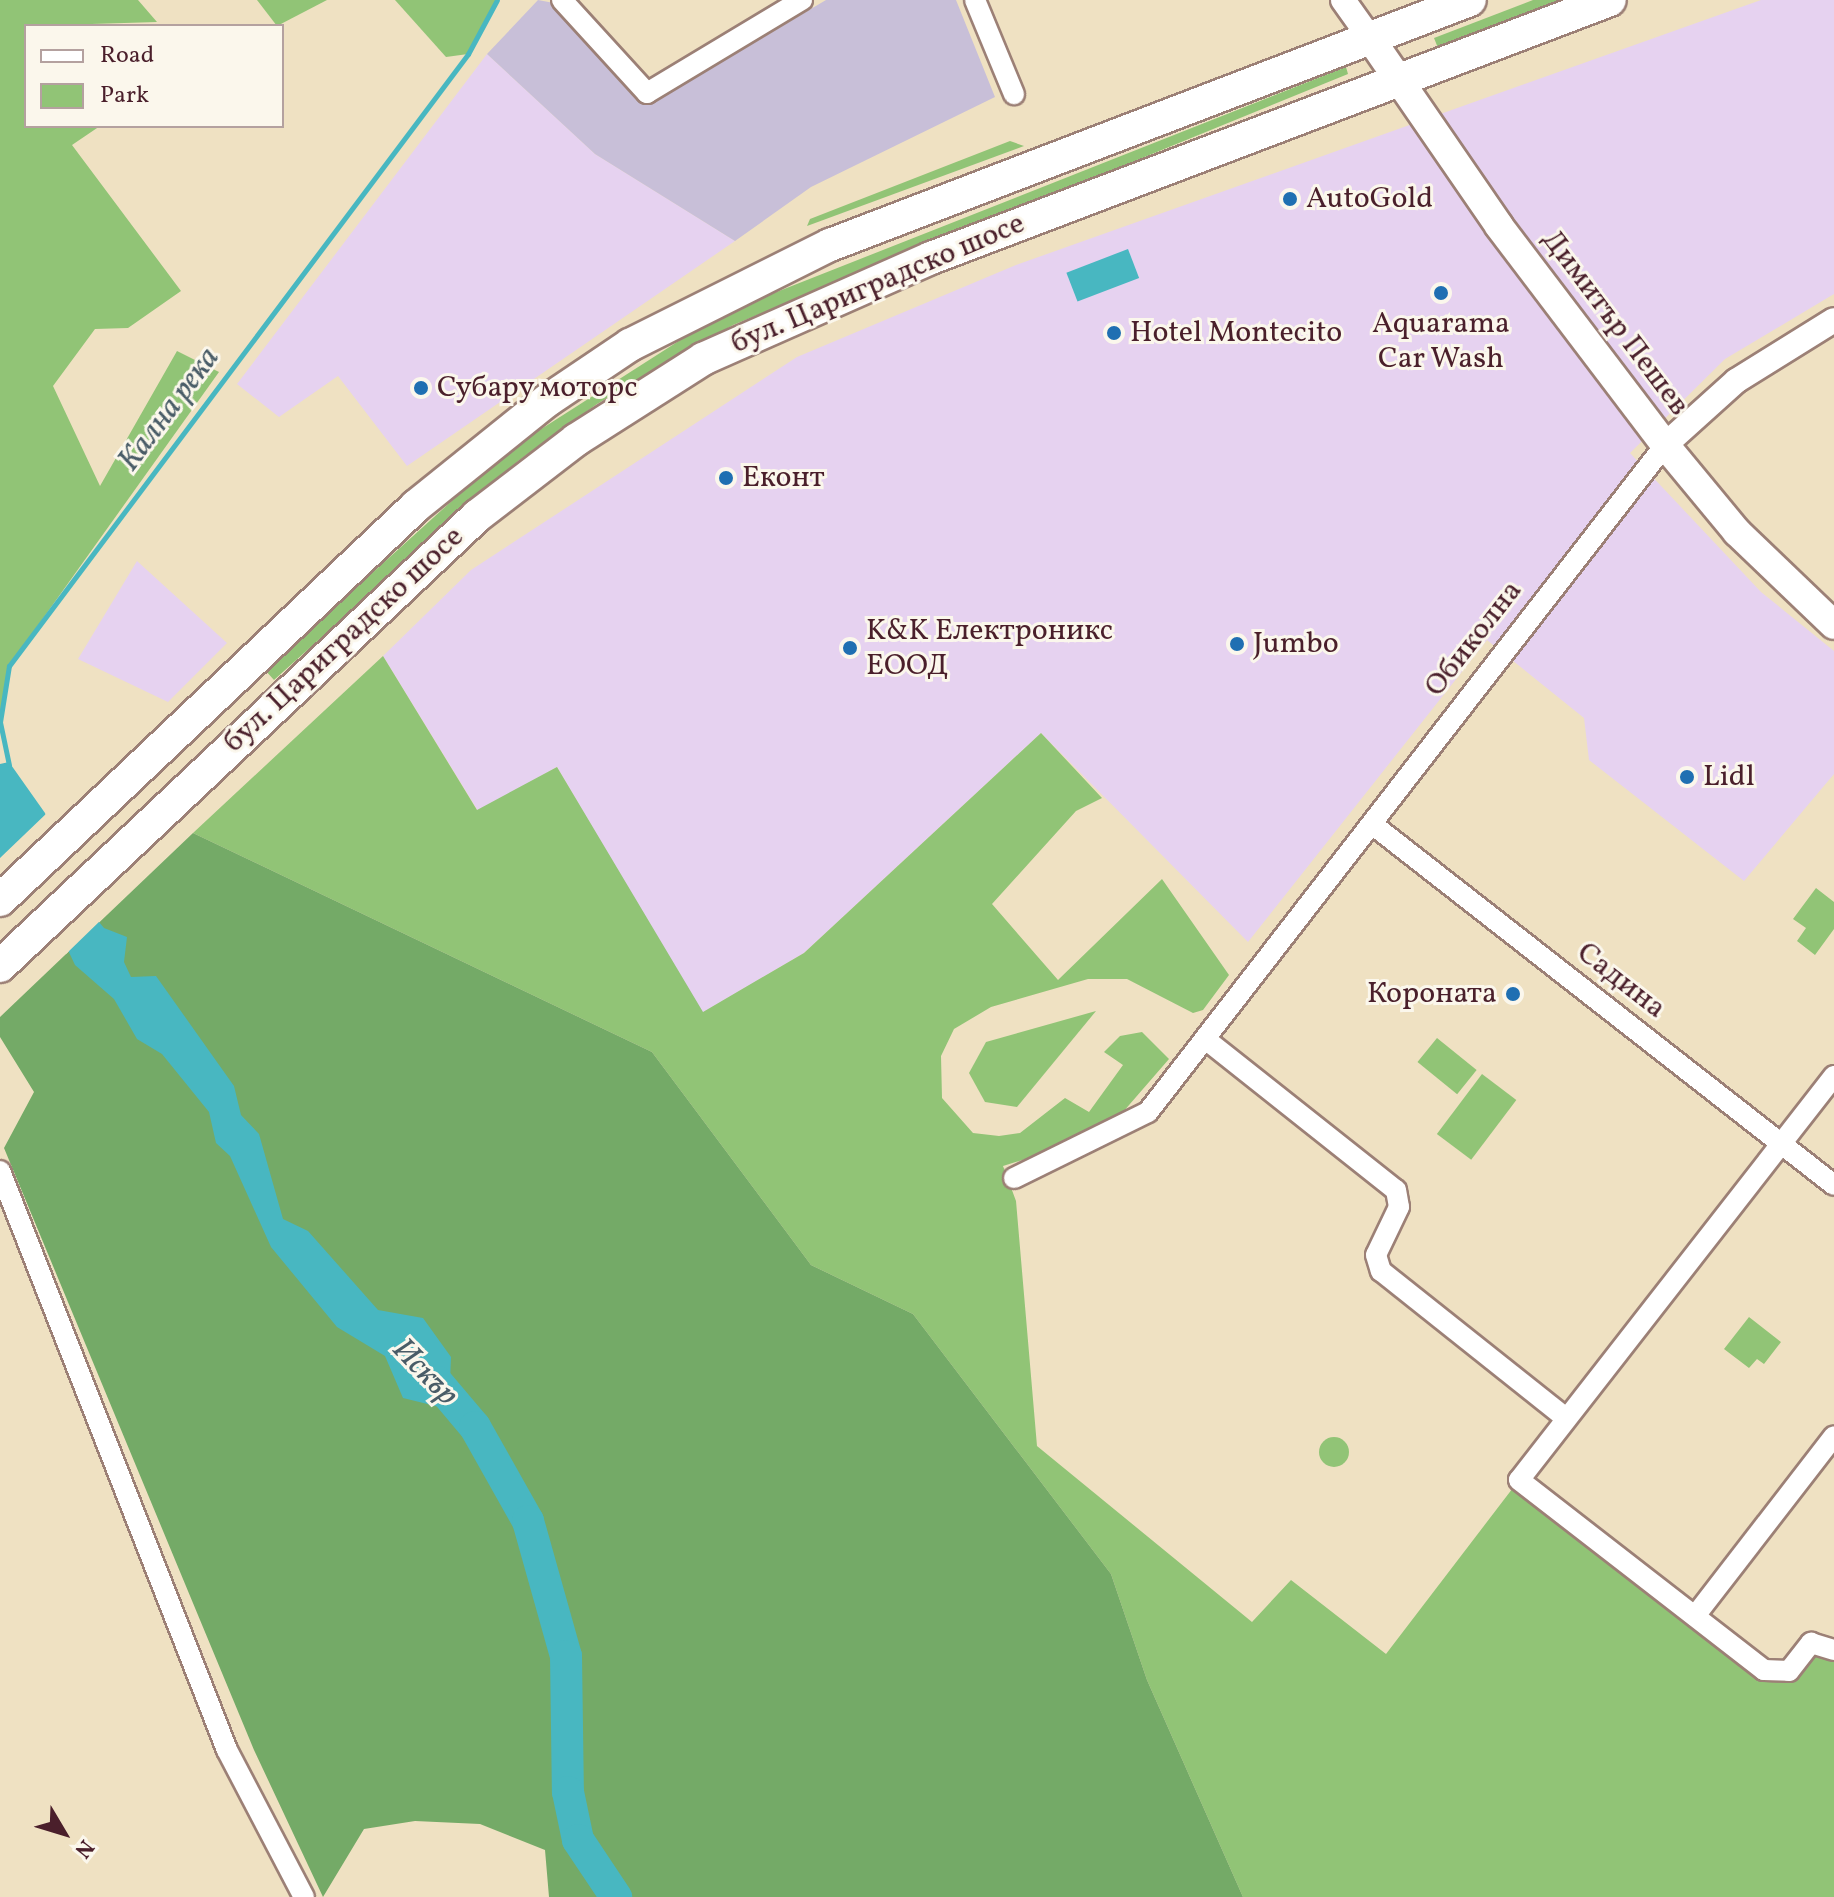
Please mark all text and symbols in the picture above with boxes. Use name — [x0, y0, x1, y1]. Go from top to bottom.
legend — [24, 24, 284, 128]
text: Road — [100, 39, 154, 73]
text: Park — [100, 79, 149, 113]
place label: AutoGold — [1306, 181, 1433, 217]
marker: AutoGold — [1281, 190, 1299, 208]
street label: бул. Цариградско шосе — [726, 206, 1030, 362]
street label: Димитър Пешев — [1533, 223, 1697, 423]
marker: Aquarama Car Wash — [1432, 284, 1450, 302]
place label: Aquarama Car Wash — [1372, 306, 1510, 376]
place label: Hotel Montecito — [1130, 315, 1342, 351]
marker: Hotel Montecito — [1105, 324, 1123, 342]
water label: Кална река — [111, 340, 229, 480]
place label: Субару моторс — [437, 370, 639, 406]
marker: Субару моторс — [412, 379, 430, 397]
place label: Еконт — [742, 460, 825, 496]
marker: Еконт — [717, 469, 735, 487]
street label: бул. Цариградско шосе — [216, 519, 472, 761]
street label: Обиколна — [1418, 574, 1530, 704]
place label: K&K Електроникс ЕООД — [866, 613, 1113, 684]
place label: Jumbo — [1253, 626, 1339, 662]
marker: Jumbo — [1228, 635, 1246, 653]
marker: K&K Електроникс ЕООД — [841, 639, 859, 657]
place label: Lidl — [1703, 759, 1755, 795]
marker: Lidl — [1678, 768, 1696, 786]
street label: Садина — [1569, 935, 1673, 1027]
place label: Короната — [1367, 976, 1497, 1012]
marker: Короната — [1504, 985, 1522, 1003]
water label: Искър — [383, 1331, 465, 1415]
north arrow — [24, 1793, 104, 1873]
text: N — [66, 1832, 100, 1864]

